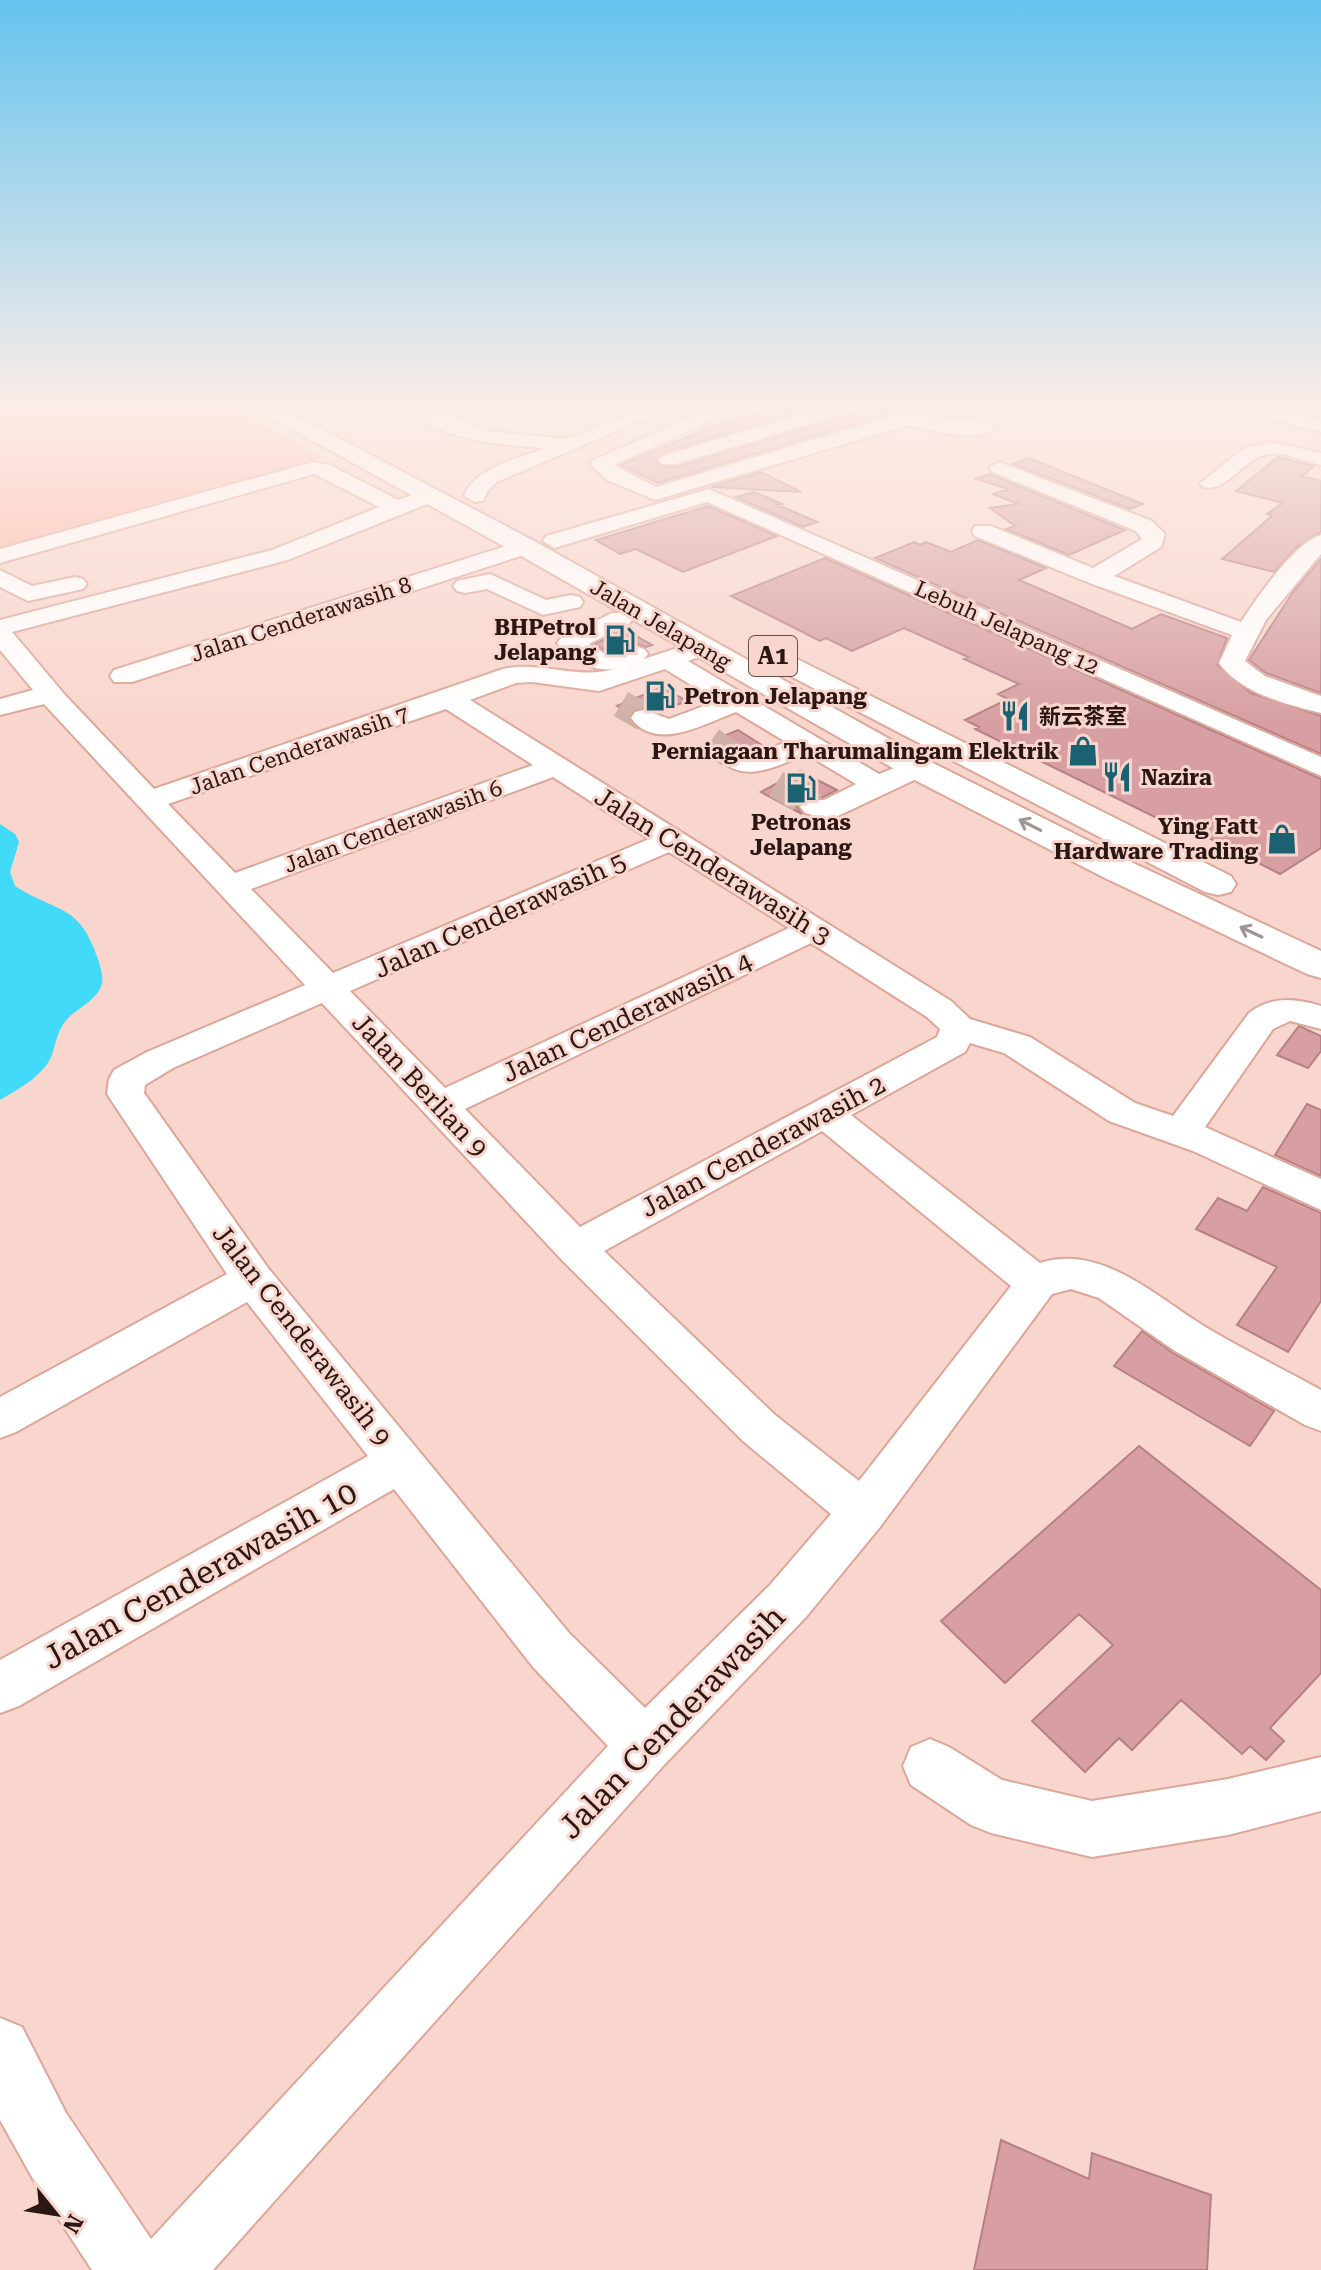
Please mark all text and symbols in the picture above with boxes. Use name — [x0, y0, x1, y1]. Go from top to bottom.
street label: Jalan Cenderawasih 8 — [188, 572, 415, 667]
street label: Jalan Jelapang — [586, 574, 736, 675]
street label: Lebuh Jelapang 12 — [911, 576, 1103, 679]
place label: BHPetrol Jelapang — [494, 615, 596, 665]
fuel station icon: BHPetrol Jelapang — [603, 623, 637, 657]
road number: A1 — [749, 636, 797, 676]
fuel station icon: Petron Jelapang — [643, 679, 677, 713]
place label: Petron Jelapang — [684, 684, 867, 709]
restaurant icon: 新云茶室 — [998, 699, 1032, 733]
street label: Jalan Cenderawasih 7 — [186, 701, 412, 800]
place label: 新云茶室 — [1039, 704, 1127, 729]
shop icon: Perniagaan Tharumalingam Elektrik — [1066, 734, 1100, 768]
place label: Perniagaan Tharumalingam Elektrik — [652, 739, 1059, 764]
restaurant icon: Nazira — [1100, 760, 1134, 794]
place label: Nazira — [1141, 765, 1212, 790]
fuel station icon: Petronas Jelapang — [784, 771, 818, 805]
street label: Jalan Cenderawasih 6 — [281, 775, 506, 878]
street label: Jalan Cenderawasih 3 — [590, 781, 836, 951]
place label: Petronas Jelapang — [750, 810, 852, 860]
place label: Ying Fatt Hardware Trading — [1054, 814, 1258, 864]
one-way arrow — [1018, 816, 1042, 832]
shop icon: Ying Fatt Hardware Trading — [1265, 822, 1299, 856]
street label: Jalan Cenderawasih 5 — [370, 846, 630, 984]
one-way arrow — [1239, 924, 1263, 939]
street label: Jalan Cenderawasih 4 — [497, 946, 757, 1088]
street label: Jalan Berlian 9 — [346, 1007, 494, 1163]
street label: Jalan Cenderawasih 2 — [636, 1069, 890, 1223]
street label: Jalan Cenderawasih 9 — [206, 1219, 398, 1451]
street label: Jalan Cenderawasih 10 — [36, 1473, 364, 1677]
street label: Jalan Cenderawasih — [551, 1598, 793, 1846]
north arrow — [16, 2174, 96, 2254]
text: N — [58, 2210, 88, 2237]

